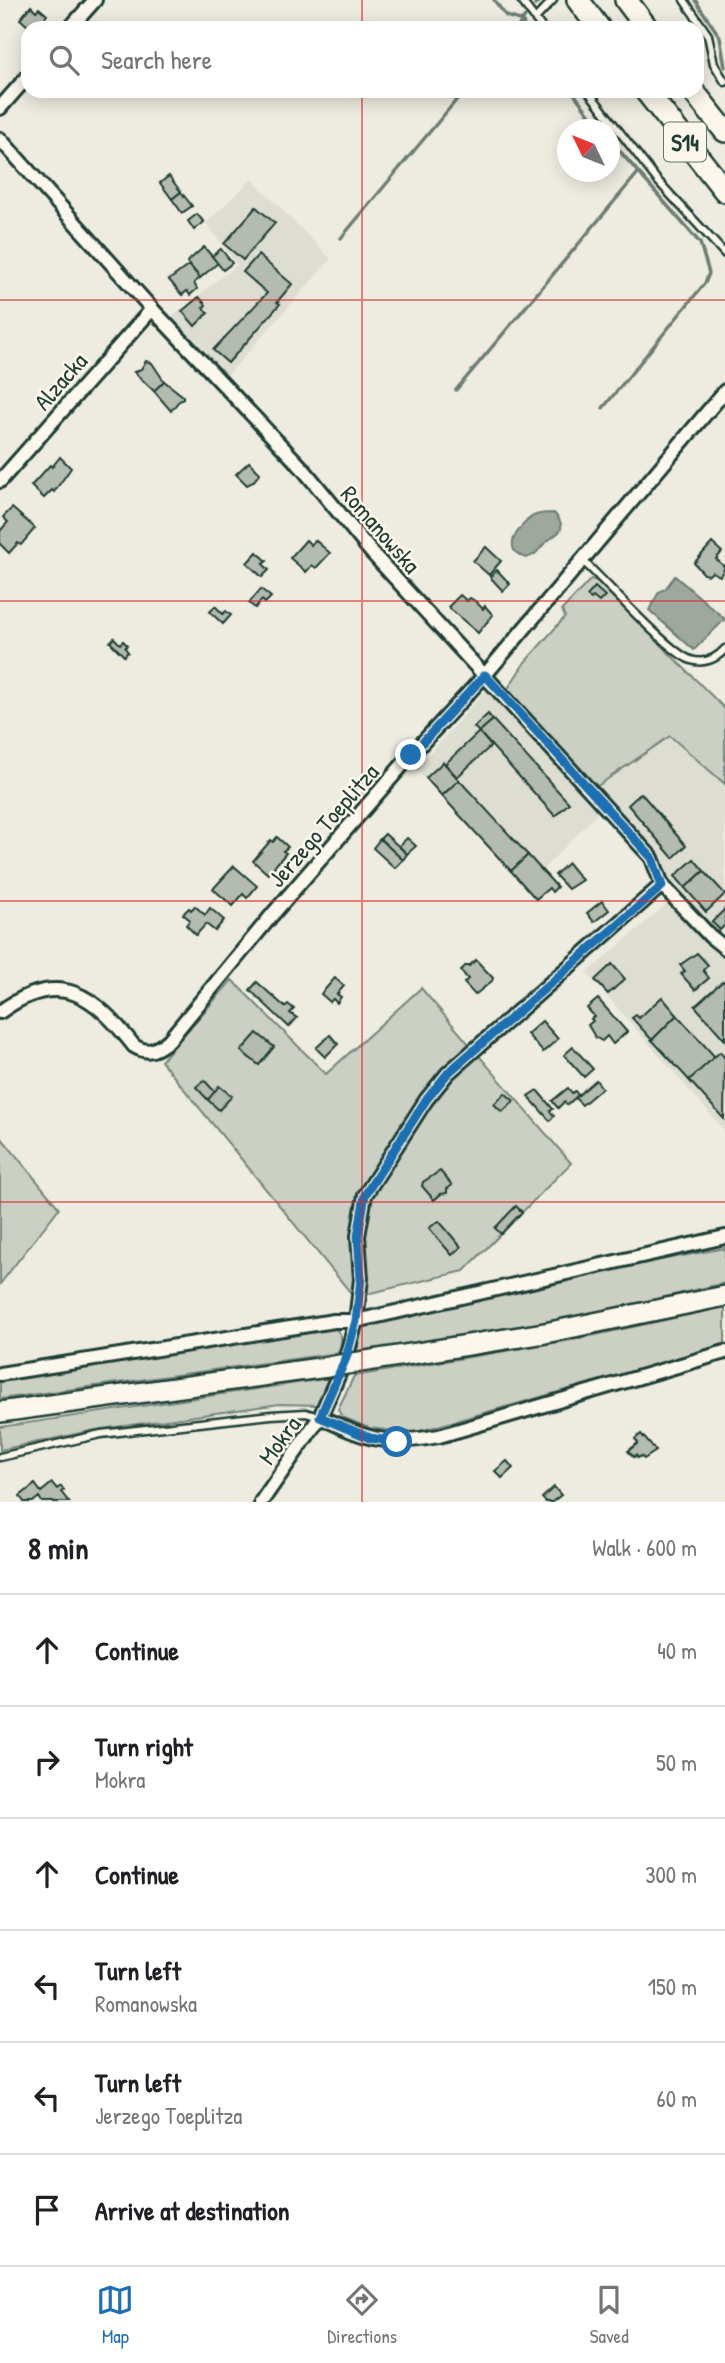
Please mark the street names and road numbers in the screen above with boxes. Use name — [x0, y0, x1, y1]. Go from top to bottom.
road number: S14 — [664, 122, 706, 162]
street label: Alzacka — [26, 345, 94, 417]
street label: Romanowska — [334, 478, 428, 580]
street label: Jerzego Toeplitza — [260, 756, 386, 894]
street label: Mokra — [251, 1409, 307, 1471]

